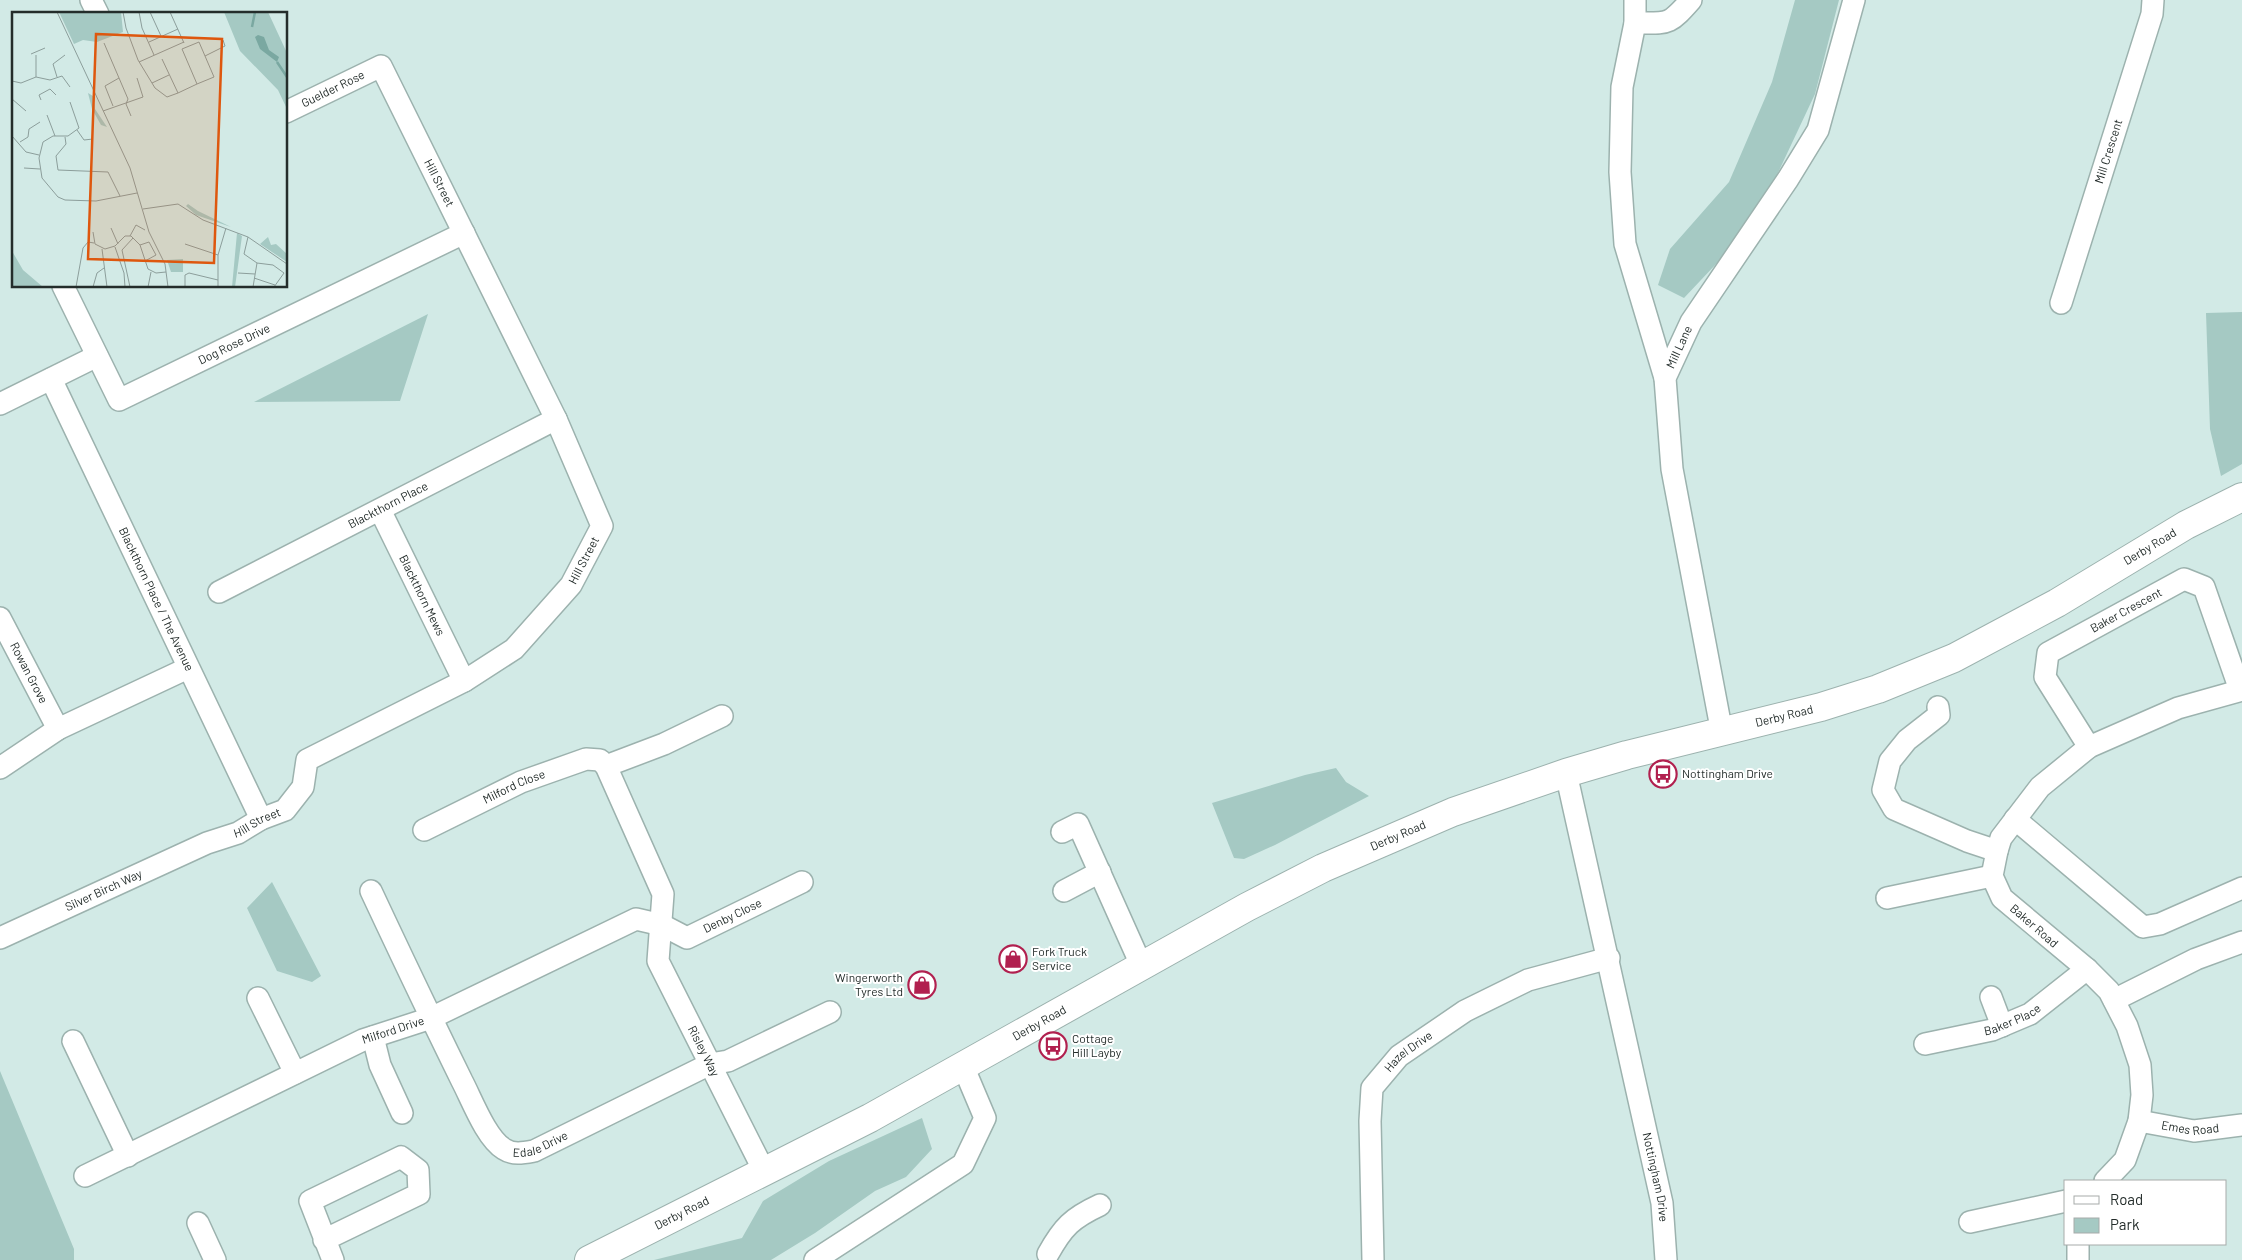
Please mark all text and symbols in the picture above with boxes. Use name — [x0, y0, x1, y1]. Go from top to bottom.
inset map — [12, 12, 288, 288]
street label: Guelder Rose — [299, 67, 366, 109]
street label: Mill Crescent — [2091, 117, 2125, 185]
street label: Hill Street — [422, 156, 458, 209]
street label: Dog Rose Drive — [196, 320, 272, 367]
street label: Mill Lane — [1663, 323, 1694, 370]
street label: Blackthorn Place — [345, 478, 430, 531]
street label: Blackthorn Place / The Avenue — [117, 525, 197, 673]
street label: Derby Road — [2120, 525, 2178, 567]
street label: Hill Street — [565, 534, 601, 586]
street label: Blackthorn Mews — [397, 552, 449, 638]
street label: Baker Crescent — [2087, 584, 2164, 635]
street label: Rowan Grove — [8, 640, 51, 705]
street label: Derby Road — [1754, 701, 1814, 729]
bus stop icon: Nottingham Drive — [1648, 759, 1678, 789]
street label: Milford Close — [480, 766, 547, 806]
place label: Nottingham Drive — [1682, 766, 1773, 780]
street label: Hill Street — [232, 804, 282, 840]
street label: Derby Road — [1368, 817, 1428, 853]
street label: Silver Birch Way — [62, 866, 144, 913]
street label: Denby Close — [700, 895, 764, 935]
street label: Baker Road — [2008, 901, 2062, 950]
shop icon: Fork Truck Service — [998, 944, 1028, 974]
place label: Fork Truck Service — [1032, 944, 1087, 972]
place label: Wingerworth Tyres Ltd — [835, 970, 903, 998]
shop icon: Wingerworth Tyres Ltd — [907, 970, 937, 1000]
street label: Baker Place — [1982, 1000, 2043, 1038]
street label: Derby Road — [1010, 1002, 1068, 1043]
street label: Milford Drive — [360, 1013, 426, 1046]
street label: Risley Way — [686, 1023, 723, 1079]
street label: Hazel Drive — [1381, 1027, 1435, 1074]
bus stop icon: Cottage Hill Layby — [1038, 1031, 1068, 1061]
place label: Cottage Hill Layby — [1072, 1031, 1122, 1059]
street label: Emes Road — [2160, 1117, 2220, 1137]
street label: Edale Drive — [512, 1127, 570, 1159]
street label: Nottingham Drive — [1640, 1131, 1671, 1222]
legend — [2064, 1180, 2227, 1245]
text: Road — [2110, 1190, 2143, 1208]
street label: Derby Road — [652, 1193, 711, 1232]
text: Park — [2110, 1215, 2140, 1233]

